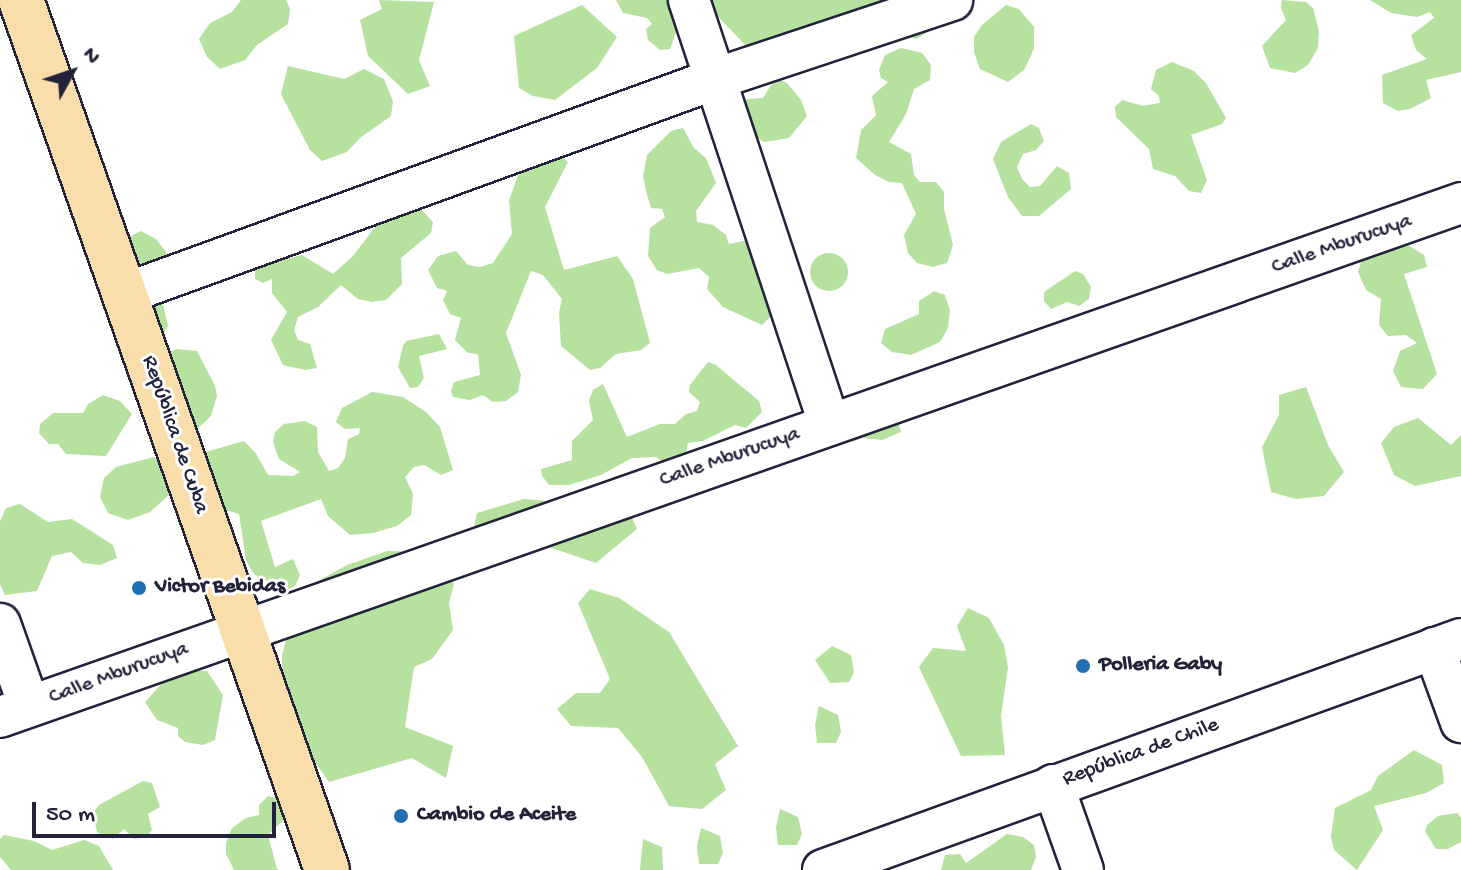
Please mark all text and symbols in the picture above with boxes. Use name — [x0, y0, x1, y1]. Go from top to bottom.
north arrow — [32, 32, 112, 112]
text: N — [76, 43, 105, 70]
street label: Calle Mburucuya — [1268, 209, 1416, 281]
street label: República de Cuba — [135, 352, 213, 518]
street label: Calle Mburucuya — [656, 422, 804, 494]
place label: Victor Bebidas — [155, 575, 285, 601]
marker: Victor Bebidas — [130, 579, 148, 597]
street label: Calle Mburucuya — [46, 637, 192, 711]
place label: Polleria Gaby — [1099, 653, 1222, 679]
marker: Polleria Gaby — [1074, 657, 1092, 675]
street label: República de Chile — [1059, 712, 1223, 794]
scale bar — [36, 786, 280, 836]
text: 50 m — [46, 801, 95, 830]
place label: Cambio de Aceite — [417, 803, 576, 829]
marker: Cambio de Aceite — [392, 807, 410, 825]

